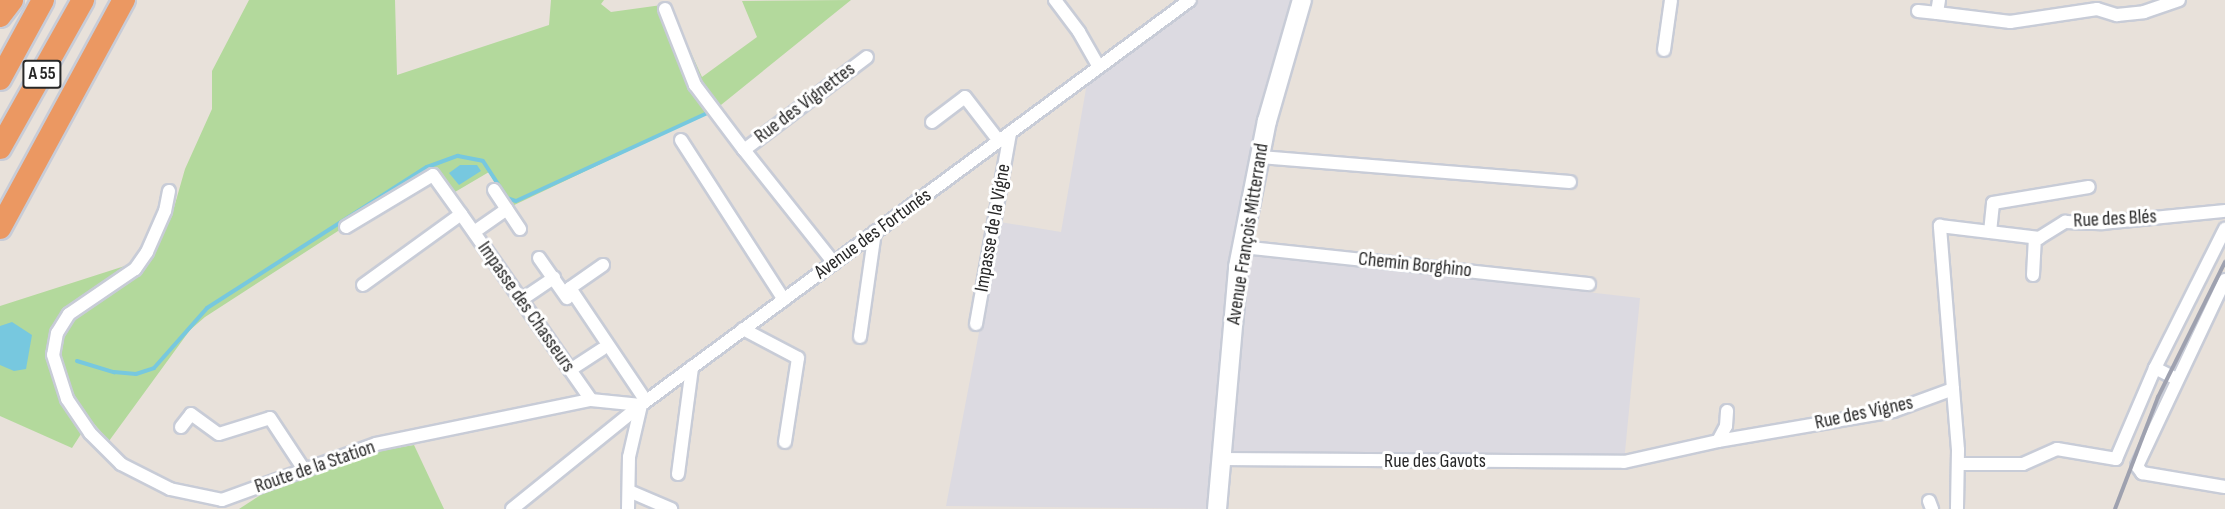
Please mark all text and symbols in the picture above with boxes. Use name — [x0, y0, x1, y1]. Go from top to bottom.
street label: Rue des Vignettes — [750, 57, 860, 149]
road number: A 55 — [21, 59, 63, 89]
street label: Avenue François Mitterrand — [1222, 142, 1274, 326]
street label: Impasse de la Vigne — [970, 162, 1016, 294]
street label: Avenue des Fortunés — [810, 184, 936, 284]
street label: Rue des Blés — [2073, 205, 2157, 233]
street label: Impasse des Chasseurs — [472, 237, 580, 377]
street label: Chemin Borghino — [1357, 247, 1473, 283]
street label: Rue des Vignes — [1813, 391, 1915, 435]
street label: Route de la Station — [252, 435, 378, 499]
street label: Rue des Gavots — [1384, 449, 1486, 473]

